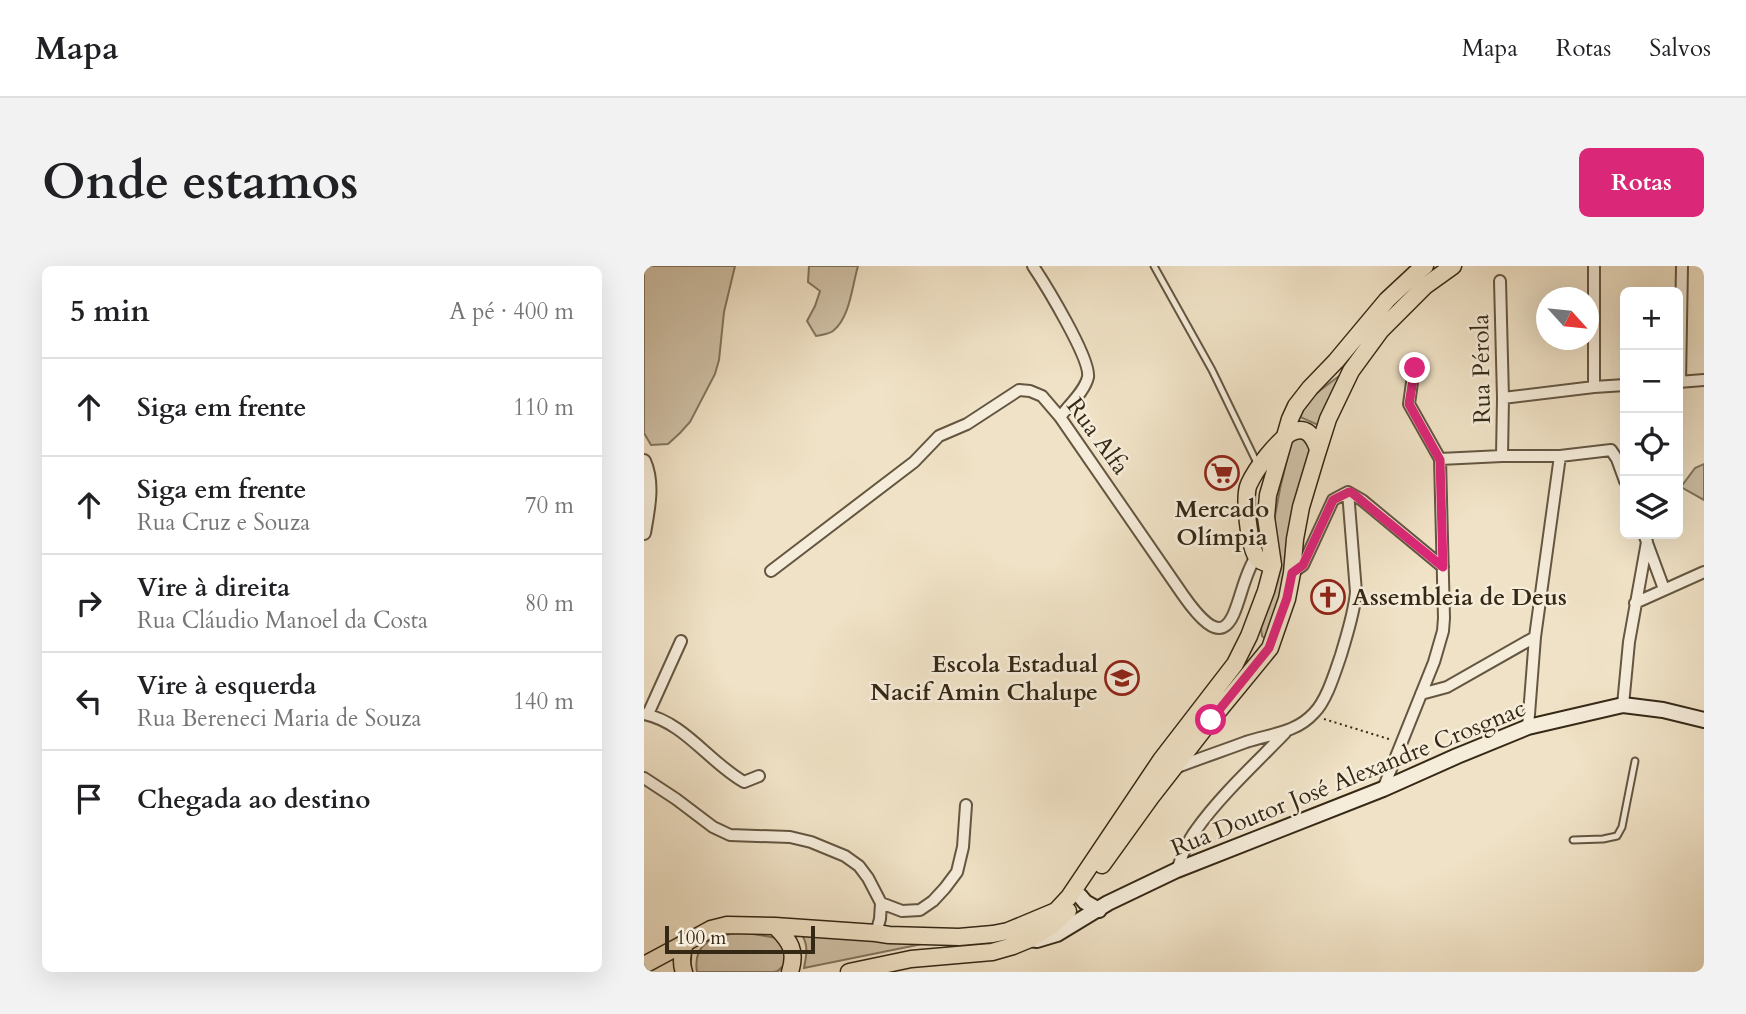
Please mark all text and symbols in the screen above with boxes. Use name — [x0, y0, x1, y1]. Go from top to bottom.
text: Mapa — [35, 26, 119, 71]
text: Mapa — [1462, 32, 1518, 65]
text: Rotas — [1556, 32, 1611, 65]
text: Salvos — [1649, 32, 1711, 65]
button: Rotas — [1579, 148, 1704, 217]
text: Onde estamos — [42, 149, 358, 216]
north arrow — [1536, 287, 1599, 350]
map controls — [1620, 287, 1683, 539]
button: + — [1620, 287, 1683, 350]
text: 5 min — [70, 291, 150, 332]
text: A pé · 400 m — [450, 296, 574, 327]
street label: Rua Pérola — [1464, 313, 1499, 424]
button: − — [1620, 350, 1683, 413]
route end — [1399, 352, 1430, 383]
icon: ahead — [70, 388, 108, 426]
text: Siga em frente — [137, 390, 306, 425]
street label: Rua Alfa — [1059, 391, 1137, 482]
text: 110 m — [513, 392, 574, 423]
button: locate — [1620, 413, 1683, 476]
supermarket icon: Mercado Olímpia — [1203, 454, 1241, 492]
text: Siga em frente — [137, 472, 306, 507]
button: layers — [1620, 476, 1683, 539]
icon: ahead — [70, 486, 108, 524]
text: 70 m — [525, 490, 574, 521]
place label: Mercado Olímpia — [1175, 493, 1269, 554]
text: Rua Cruz e Souza — [137, 507, 310, 538]
text: Vire à direita — [137, 570, 290, 605]
church icon: Assembleia de Deus — [1309, 578, 1347, 616]
place label: Assembleia de Deus — [1352, 581, 1567, 614]
icon: right — [70, 584, 108, 622]
text: 80 m — [525, 588, 574, 619]
text: Rua Cláudio Manoel da Costa — [137, 605, 428, 636]
place label: Escola Estadual Nacif Amin Chalupe — [870, 648, 1098, 709]
school or university icon: Escola Estadual Nacif Amin Chalupe — [1103, 659, 1141, 697]
text: Vire à esquerda — [137, 668, 317, 703]
icon: left — [70, 682, 108, 720]
text: 140 m — [513, 686, 574, 717]
street label: Rua Doutor José Alexandre Crosgnac — [1166, 692, 1531, 865]
text: Rua Bereneci Maria de Souza — [137, 703, 421, 734]
route start — [1195, 704, 1226, 735]
icon: arrive — [70, 780, 108, 818]
text: Chegada ao destino — [137, 782, 370, 817]
scale bar — [665, 923, 816, 955]
text: 100 m — [676, 925, 726, 951]

